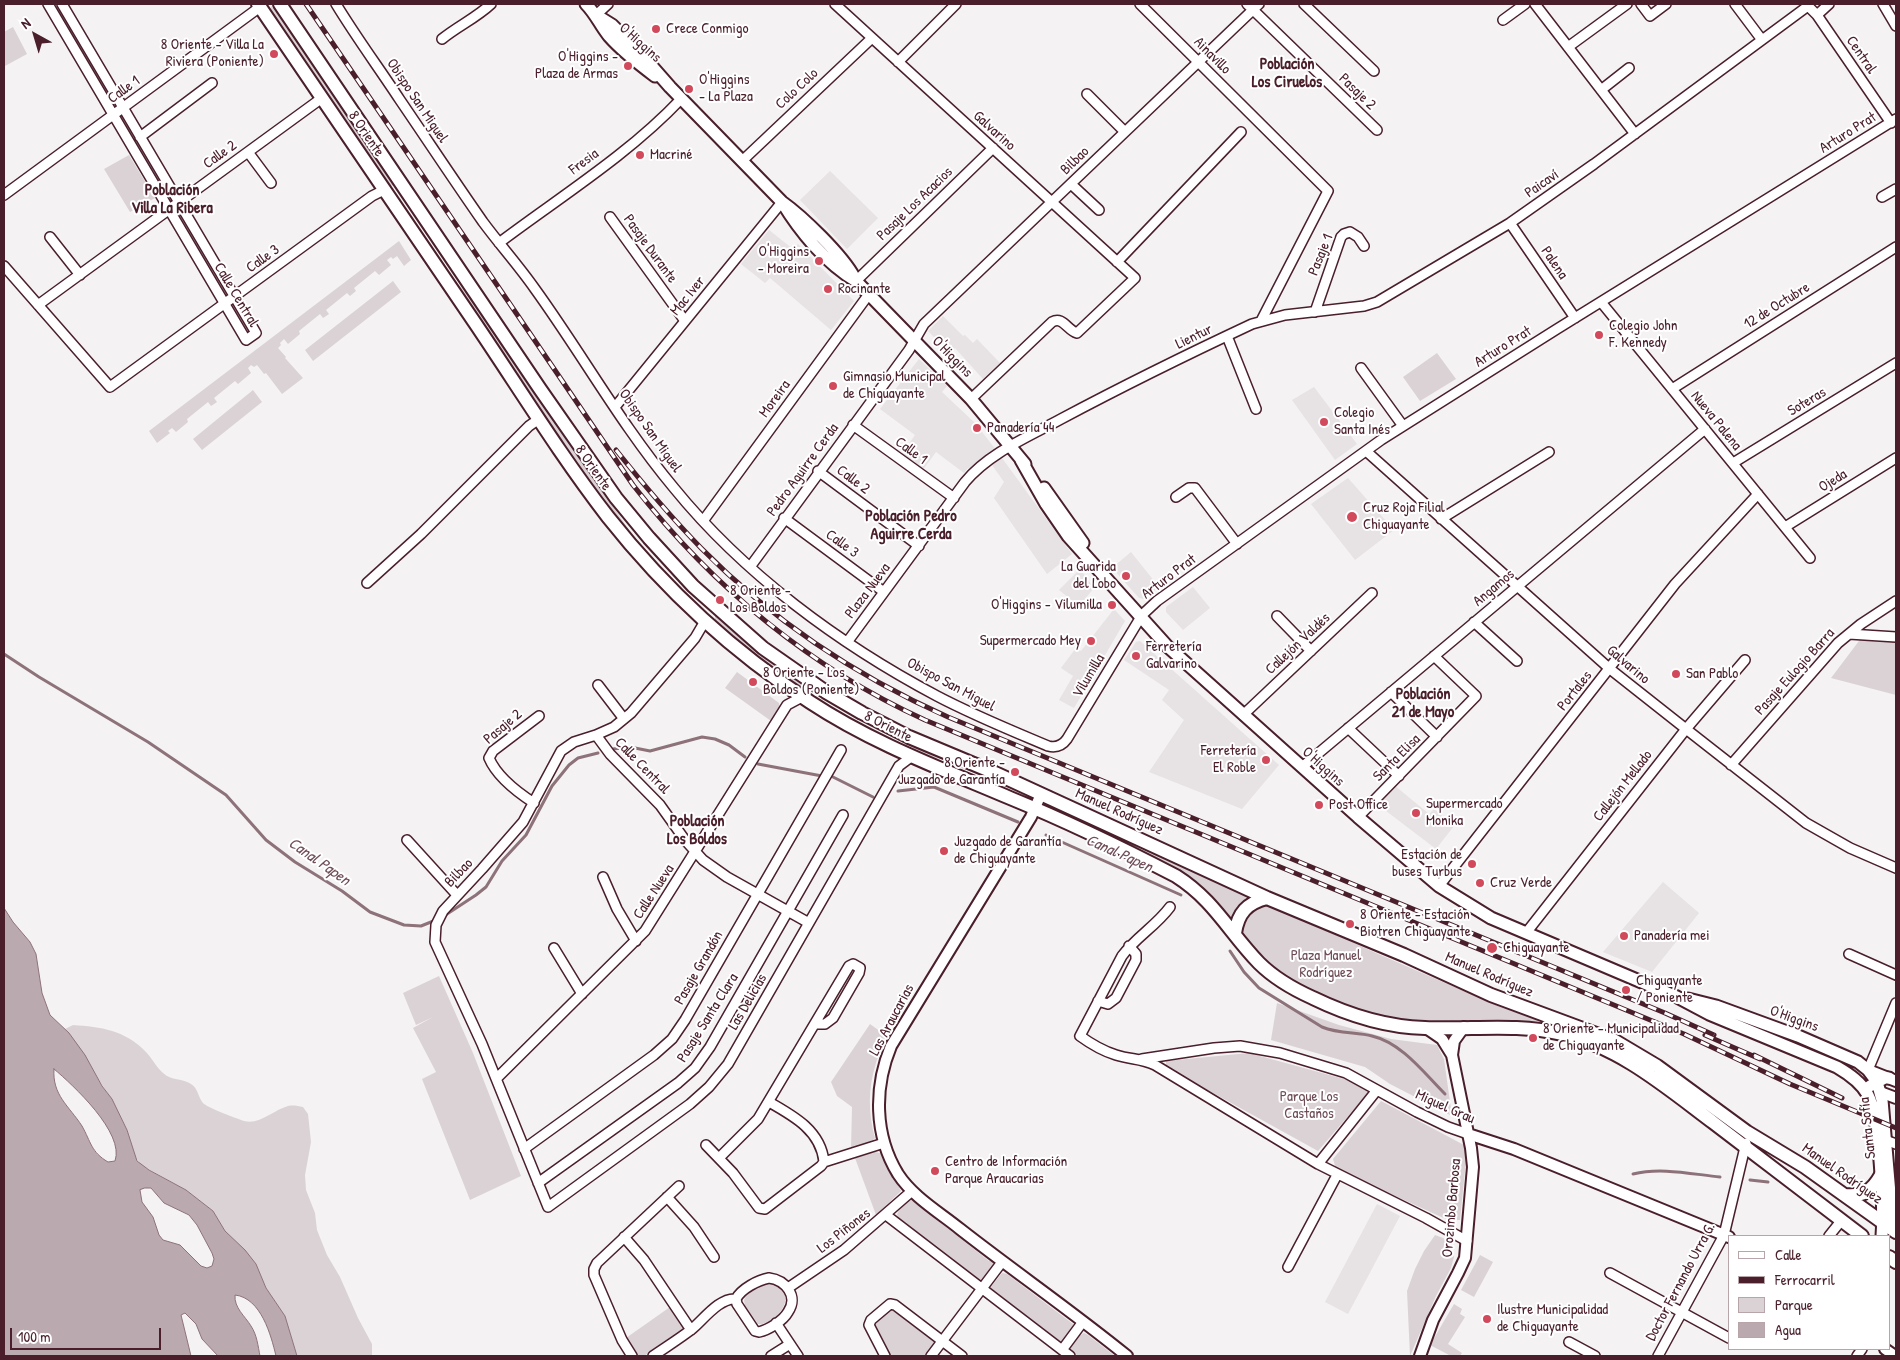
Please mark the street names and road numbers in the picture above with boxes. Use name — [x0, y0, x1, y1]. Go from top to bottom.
street label: O'Higgins — [615, 19, 665, 67]
street label: Central — [1842, 33, 1880, 77]
street label: Ainavillo — [1190, 34, 1234, 78]
street label: Obispo San Miguel — [382, 56, 452, 146]
street label: Colo Colo — [772, 65, 822, 113]
street label: Pasaje 2 — [1335, 70, 1379, 114]
street label: Calle 1 — [104, 72, 144, 108]
street label: Galvarino — [969, 107, 1019, 155]
street label: 8 Oriente — [344, 108, 388, 160]
street label: Arturo Prat — [1816, 109, 1880, 157]
street label: Calle 2 — [200, 137, 240, 173]
street label: Bilbao — [1057, 143, 1093, 179]
street label: Fresia — [566, 145, 602, 179]
street label: Pasaje Los Acacios — [873, 163, 957, 245]
street label: Paicaví — [1521, 166, 1563, 202]
street label: Pasaje Durante — [619, 211, 681, 287]
street label: Pasaje 1 — [1305, 232, 1337, 278]
street label: Calle 3 — [243, 241, 283, 277]
street label: Palena — [1537, 243, 1571, 283]
street label: Calle Central — [210, 260, 262, 330]
street label: Mac Iver — [667, 273, 709, 319]
street label: 12 de Octubre — [1741, 279, 1813, 333]
street label: Lientur — [1173, 320, 1215, 354]
street label: Arturo Prat — [1471, 323, 1535, 371]
street label: O'Higgins — [928, 333, 976, 381]
street label: Moreira — [755, 377, 795, 421]
street label: Soteras — [1785, 384, 1829, 420]
street label: Obispo San Miguel — [615, 386, 685, 476]
street label: Nueva Palena — [1687, 388, 1745, 454]
street label: Pedro Aguirre Cerda — [763, 420, 843, 520]
street label: Calle 1 — [891, 433, 931, 469]
street label: 8 Oriente — [571, 442, 615, 494]
street label: Calle 2 — [833, 462, 873, 498]
street label: Ojeda — [1816, 466, 1850, 496]
street label: Calle 3 — [822, 526, 862, 562]
street label: Arturo Prat — [1138, 551, 1200, 603]
street label: Plaza Nueva — [841, 560, 895, 622]
street label: Angamos — [1470, 565, 1518, 611]
street label: Callejón Valdés — [1262, 609, 1334, 679]
street label: Pasaje Eulogio Barra — [1751, 625, 1839, 719]
street label: Galvarino — [1603, 642, 1653, 688]
street label: Vilumilla — [1069, 651, 1109, 701]
street label: Obispo San Miguel — [904, 654, 998, 716]
street label: Portales — [1554, 667, 1596, 715]
street label: Pasaje 2 — [480, 706, 526, 748]
street label: 8 Oriente — [861, 707, 915, 747]
street label: Santa Elisa — [1370, 731, 1424, 785]
street label: Calle Central — [611, 734, 673, 798]
street label: O'Higgins — [1298, 743, 1348, 791]
street label: Callejón Mellado — [1590, 747, 1656, 825]
street label: Manuel Rodríguez — [1072, 785, 1166, 839]
street label: Bilbao — [441, 855, 477, 891]
street label: Calle Nueva — [630, 861, 678, 923]
street label: Pasaje Grandón — [671, 928, 727, 1008]
street label: Manuel Rodríguez — [1442, 948, 1536, 1002]
street label: Pasaje Santa Clara — [673, 970, 743, 1066]
street label: Las Delicias — [725, 971, 771, 1033]
street label: Las Araucarias — [866, 981, 918, 1059]
street label: O'Higgins — [1767, 1002, 1821, 1036]
street label: Miguel Grau — [1412, 1086, 1478, 1128]
street label: Santa Sofía — [1856, 1096, 1880, 1160]
street label: Manuel Rodríguez — [1798, 1140, 1886, 1208]
street label: Orozimbo Barbosa — [1439, 1158, 1465, 1258]
street label: Los Piñones — [814, 1205, 874, 1257]
street label: Doctor Fernando Urra G. — [1642, 1220, 1720, 1344]

